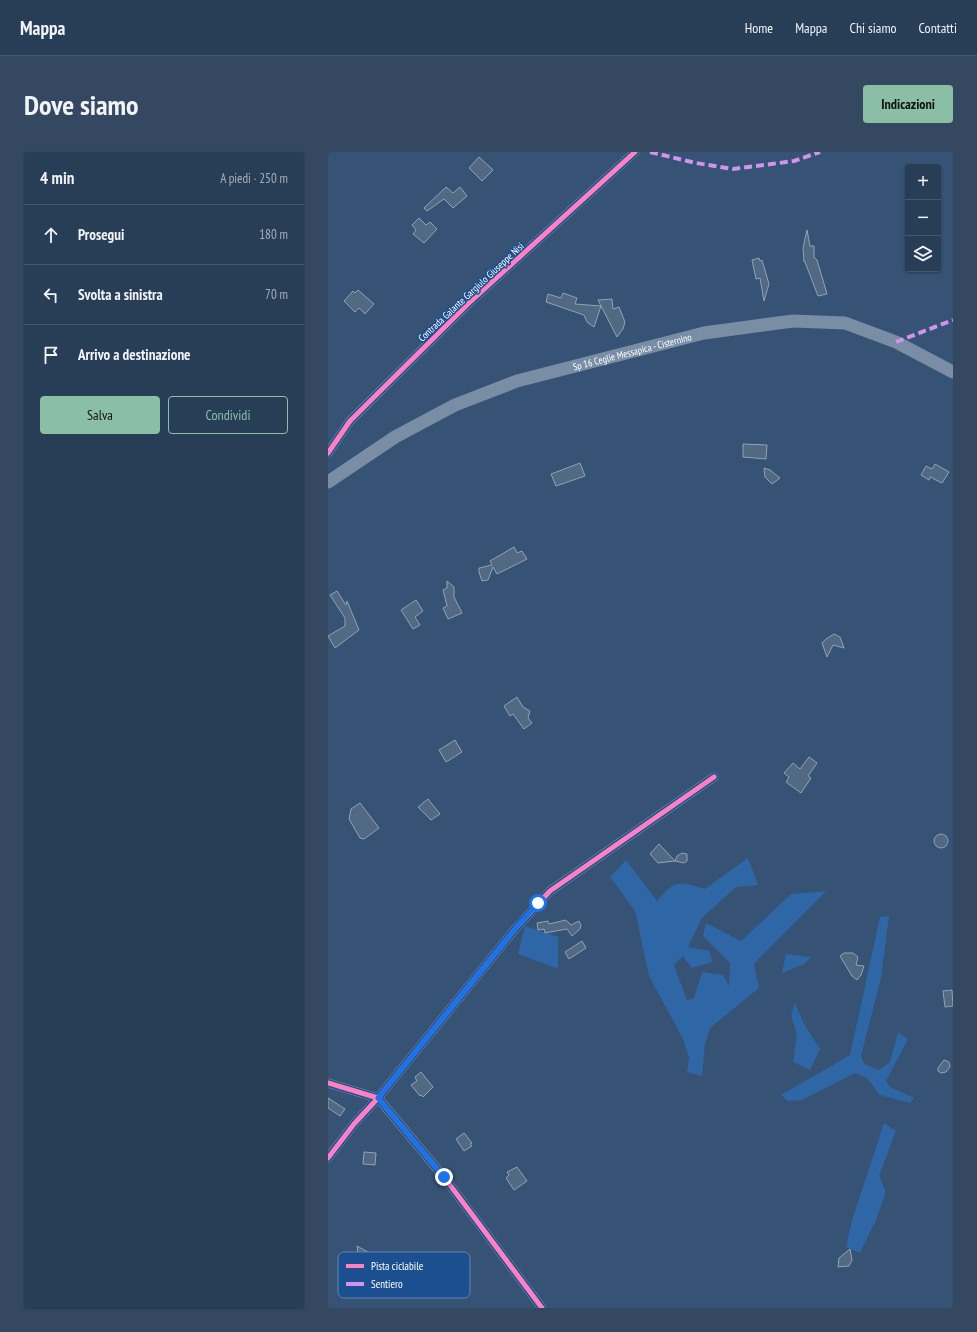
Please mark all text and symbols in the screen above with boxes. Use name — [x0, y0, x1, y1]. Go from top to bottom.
text: Mappa — [20, 16, 65, 40]
text: Home — [745, 19, 773, 37]
text: Mappa — [795, 19, 827, 37]
text: Chi siamo — [849, 19, 897, 37]
text: Contatti — [919, 19, 957, 37]
button: Indicazioni — [863, 85, 953, 123]
text: Dove siamo — [24, 86, 139, 123]
map controls — [905, 164, 941, 272]
button: + — [905, 164, 941, 200]
text: 4 min — [40, 167, 74, 189]
text: A piedi · 250 m — [220, 170, 288, 187]
button: − — [905, 200, 941, 236]
icon: ahead — [40, 224, 62, 246]
text: Prosegui — [78, 225, 124, 244]
text: 180 m — [259, 226, 288, 243]
button: layers — [905, 236, 941, 272]
street label: Contrada Galante Gargiulo Giuseppe Nisi — [415, 240, 527, 344]
icon: left — [40, 284, 62, 306]
text: Svolta a sinistra — [78, 285, 163, 304]
text: 70 m — [265, 286, 288, 303]
street label: Sp 16 Ceglie Messapica - Cisternino — [571, 330, 693, 373]
icon: arrive — [40, 344, 62, 366]
text: Arrivo a destinazione — [78, 345, 191, 364]
button: Salva — [40, 396, 160, 434]
button: Condividi — [168, 396, 288, 434]
route start — [529, 894, 547, 912]
route end — [435, 1168, 453, 1186]
legend — [338, 1252, 470, 1298]
text: Pista ciclabile — [371, 1259, 424, 1273]
text: Sentiero — [371, 1277, 403, 1291]

